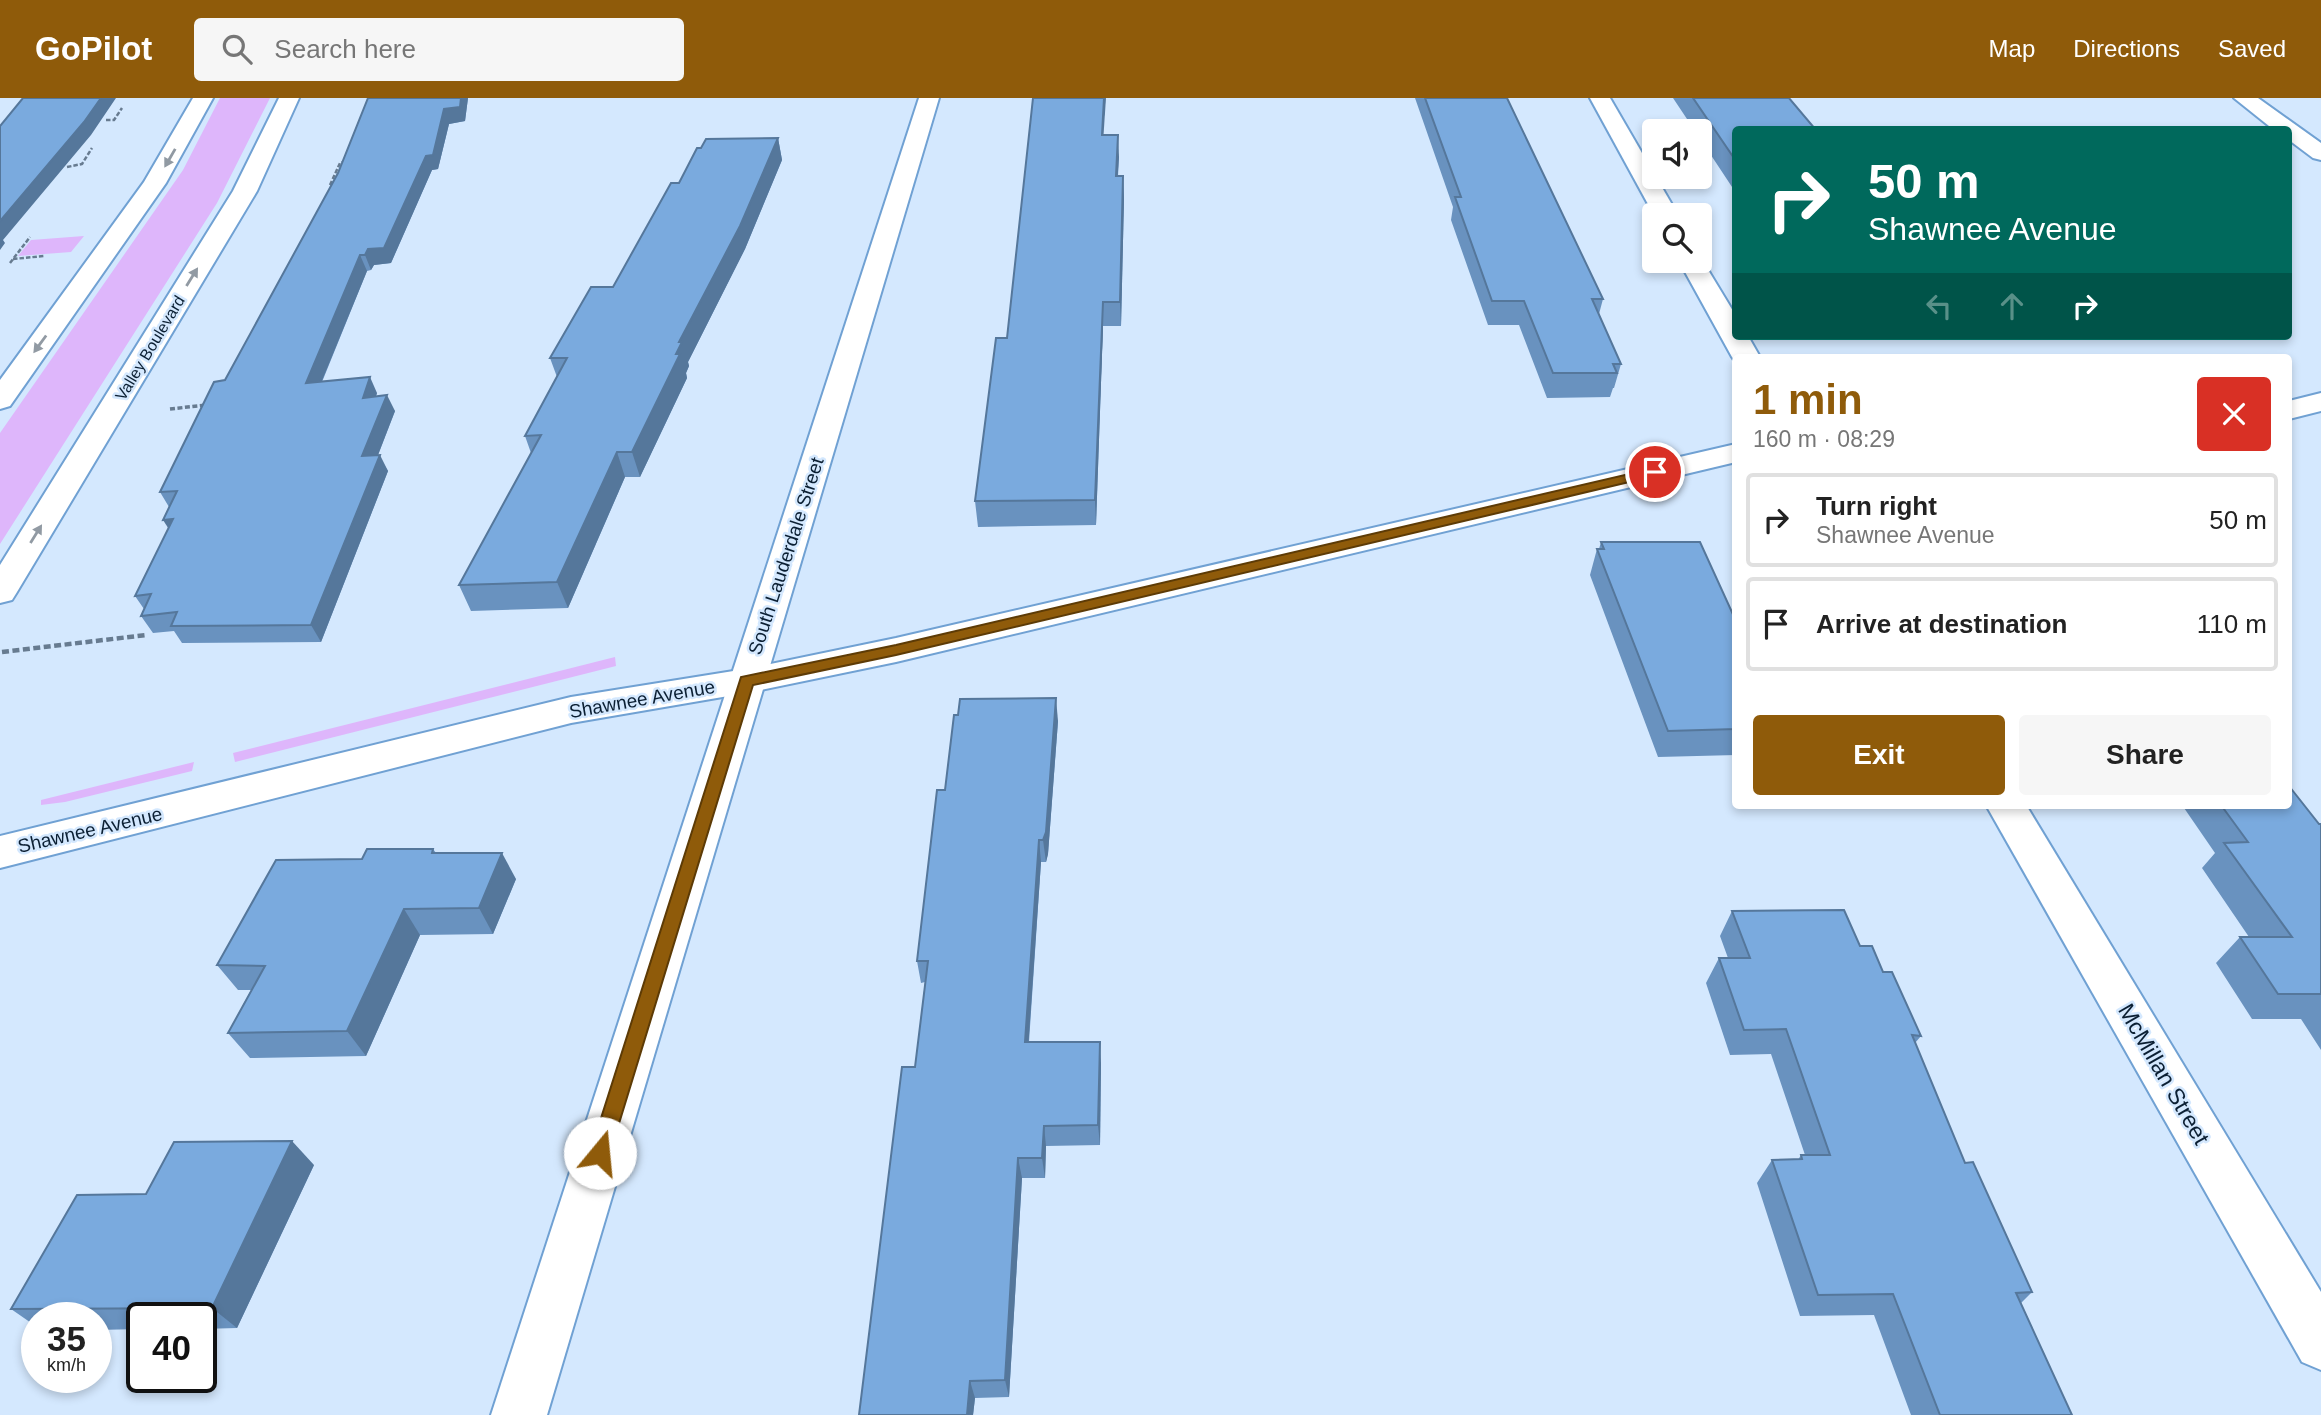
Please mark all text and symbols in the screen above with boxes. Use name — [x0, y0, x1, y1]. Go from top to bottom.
search box — [194, 18, 684, 81]
text: GoPilot — [35, 30, 152, 67]
icon: search — [218, 30, 256, 68]
text: Search here — [274, 34, 416, 64]
text: Map — [1989, 35, 2035, 62]
text: Directions — [2073, 35, 2180, 62]
text: Saved — [2218, 35, 2286, 62]
map controls — [1642, 119, 1712, 273]
button: sound — [1642, 119, 1712, 189]
one-way arrow — [164, 148, 176, 167]
icon: right — [1753, 154, 1844, 245]
text: 50 m — [1868, 154, 1980, 208]
button: search — [1642, 203, 1712, 273]
text: Shawnee Avenue — [1868, 211, 2117, 247]
one-way arrow — [186, 268, 199, 287]
icon: left — [1920, 287, 1958, 325]
icon: ahead — [1993, 287, 2031, 325]
icon: right — [2066, 287, 2104, 325]
street label: Valley Boulevard — [112, 293, 188, 403]
one-way arrow — [33, 335, 47, 353]
text: 1 min — [1753, 376, 1863, 423]
button: close — [2197, 377, 2271, 451]
text: 160 m · 08:29 — [1753, 426, 1895, 452]
pin — [1625, 442, 1685, 502]
icon: arrive — [1636, 453, 1674, 491]
street label: South Lauderdale Street — [744, 454, 828, 657]
text: Turn right — [1816, 491, 1937, 521]
icon: right — [1757, 501, 1795, 539]
text: 50 m — [2209, 505, 2267, 535]
text: Shawnee Avenue — [1816, 522, 1995, 548]
one-way arrow — [29, 524, 42, 544]
icon: arrive — [1757, 605, 1795, 643]
text: Arrive at destination — [1816, 609, 2067, 639]
text: 110 m — [2197, 609, 2267, 639]
street label: Shawnee Avenue — [568, 676, 716, 722]
button: Exit — [1753, 715, 2005, 795]
button: Share — [2019, 715, 2271, 795]
street label: Shawnee Avenue — [16, 803, 164, 857]
street label: McMillan Street — [2113, 999, 2215, 1150]
position arrow — [563, 1116, 637, 1190]
speed limit sign: 40 — [126, 1302, 217, 1393]
text: 35 — [47, 1319, 86, 1358]
text: km/h — [47, 1355, 86, 1375]

